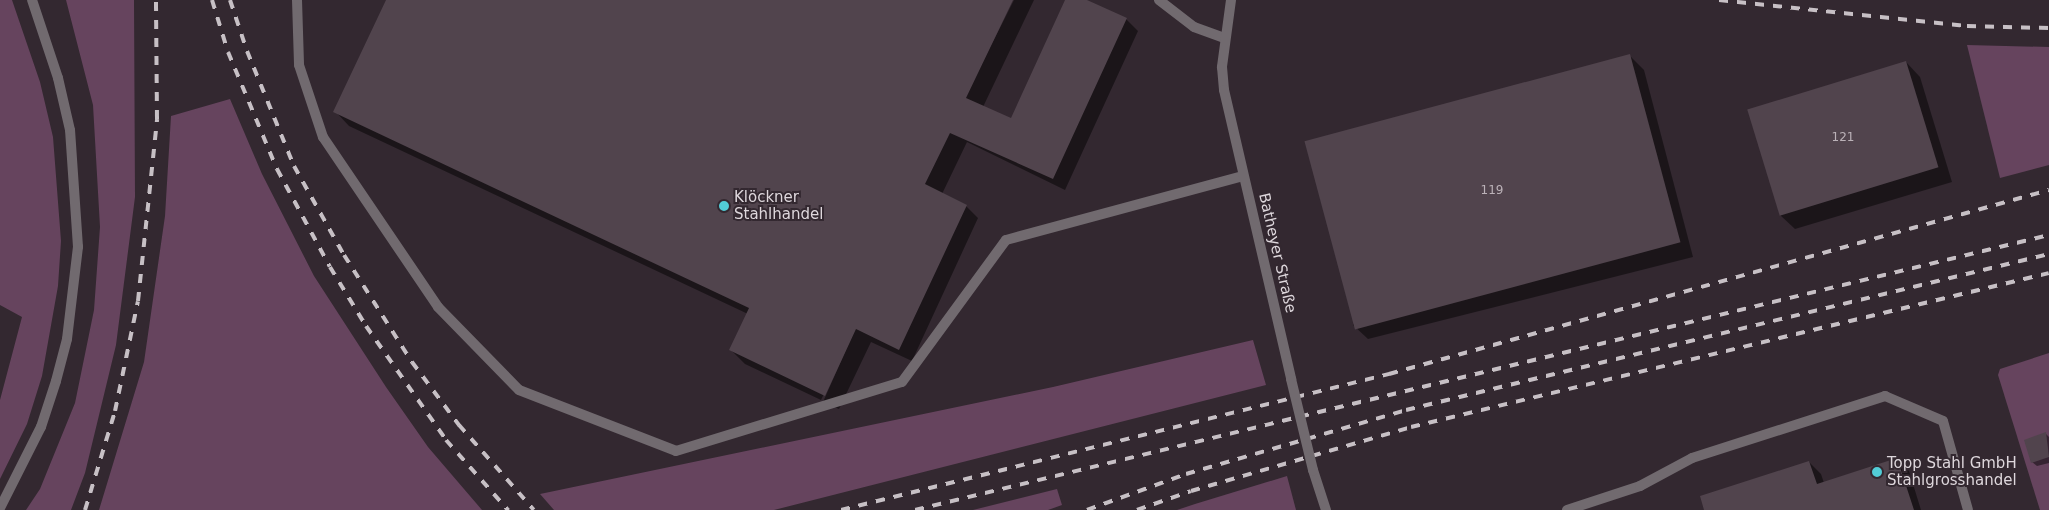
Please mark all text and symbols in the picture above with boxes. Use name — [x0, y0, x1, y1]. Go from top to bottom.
house number: 121 — [1832, 131, 1854, 145]
house number: 119 — [1481, 184, 1503, 198]
place label: Klöckner Stahlhandel — [734, 188, 823, 223]
street label: Batheyer Straße — [1254, 191, 1300, 315]
marker: Klöckner Stahlhandel — [718, 200, 730, 212]
place label: Topp Stahl GmbH Stahlgrosshandel — [1887, 454, 2017, 489]
marker: Topp Stahl GmbH Stahlgrosshandel — [1871, 466, 1883, 478]

